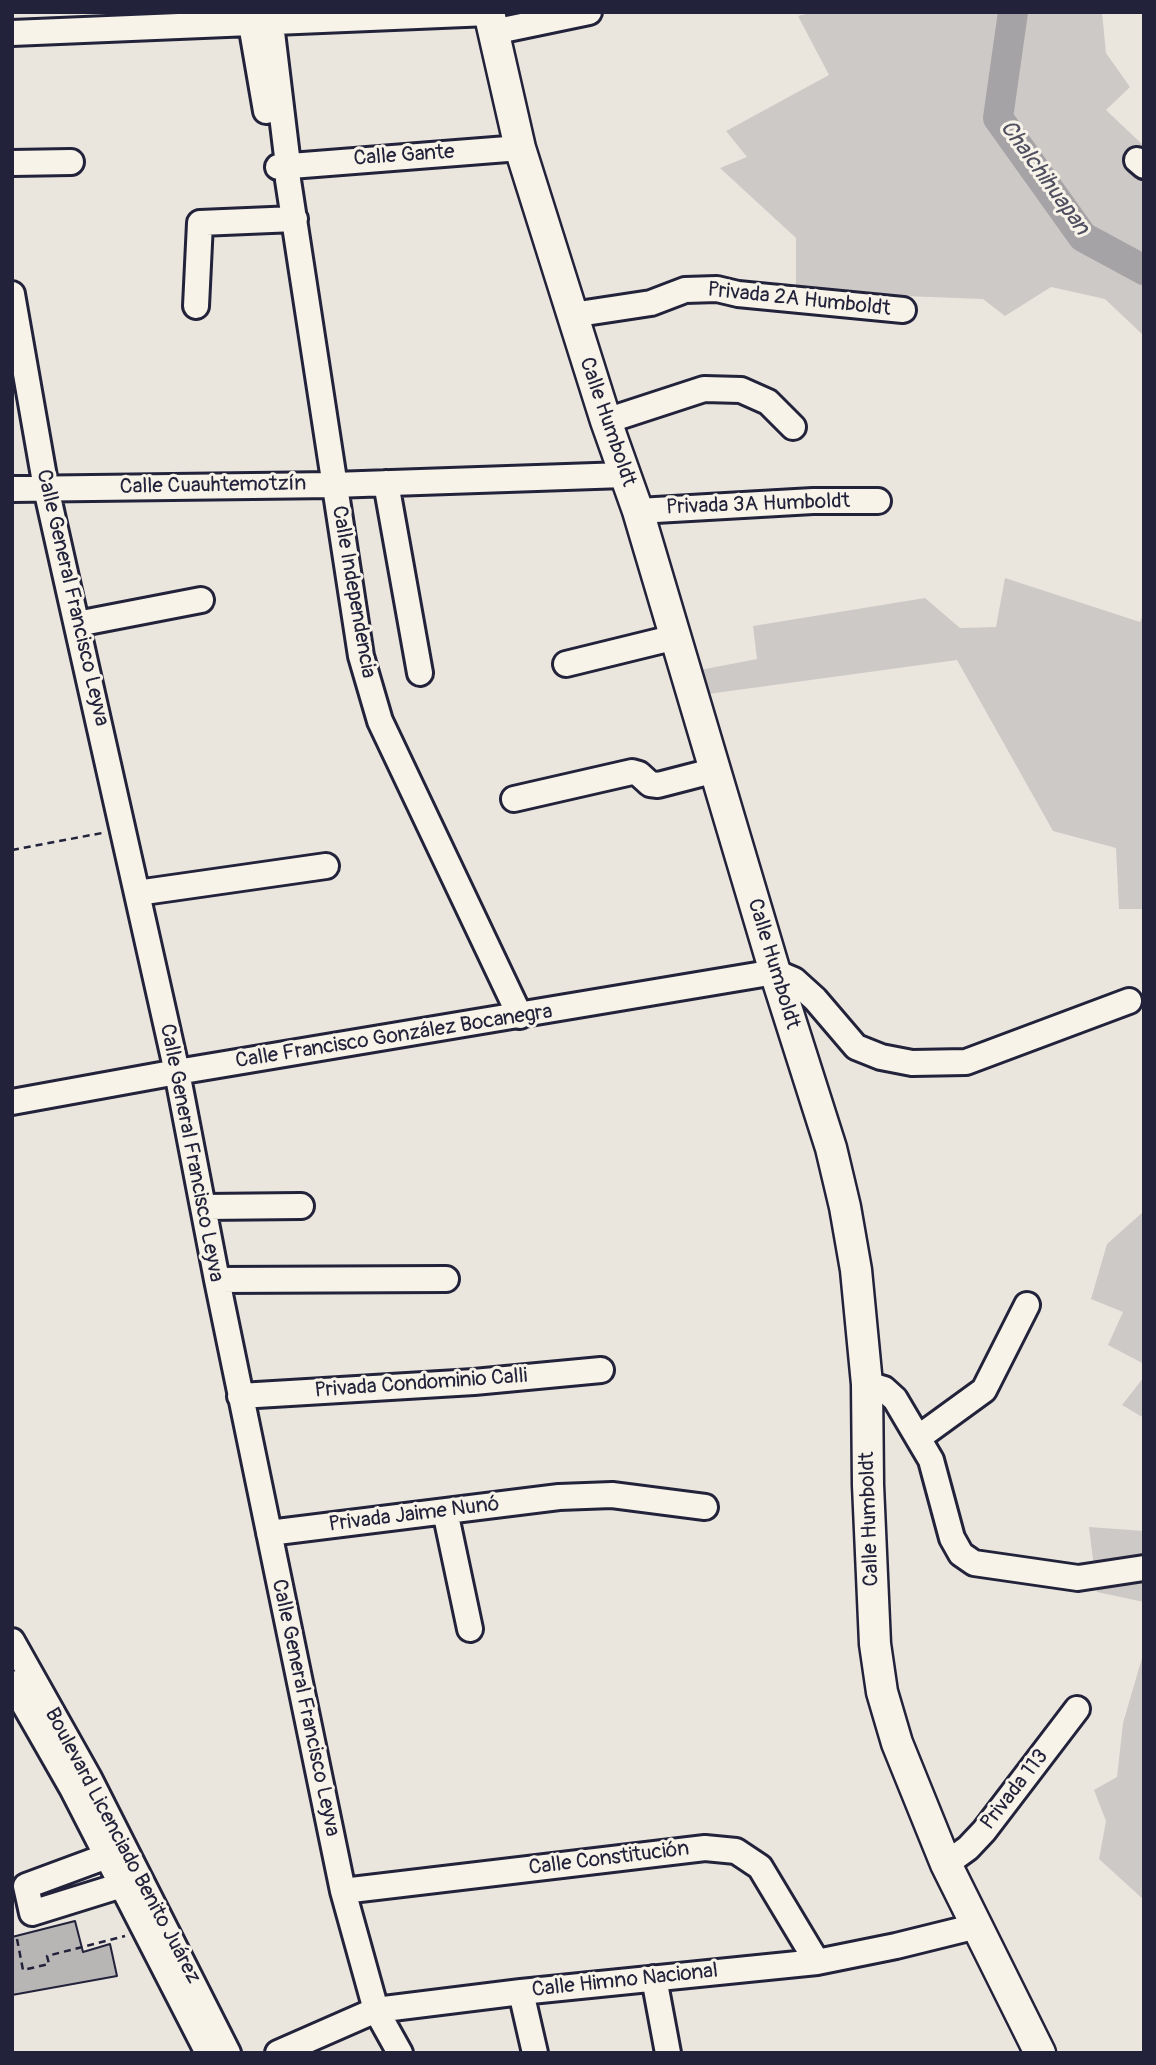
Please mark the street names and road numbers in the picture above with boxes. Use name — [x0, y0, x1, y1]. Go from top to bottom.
street label: Calle Gante — [353, 140, 455, 172]
street label: Privada 2A Humboldt — [706, 278, 892, 322]
street label: Calle Humboldt — [573, 354, 641, 490]
street label: Calle General Francisco Leyva — [30, 467, 114, 729]
street label: Calle Cuauhtemotzín — [119, 472, 307, 500]
street label: Privada 3A Humboldt — [666, 489, 850, 521]
street label: Calle Independencia — [325, 504, 381, 680]
street label: Calle Humboldt — [741, 896, 805, 1032]
street label: Calle Francisco González Bocanegra — [234, 999, 554, 1075]
street label: Calle General Francisco Leyva — [154, 1022, 228, 1284]
street label: Privada Condominio Calli — [314, 1364, 528, 1404]
street label: Calle Humboldt — [855, 1451, 885, 1587]
street label: Privada Jaime Nunó — [327, 1492, 501, 1538]
street label: Calle General Francisco Leyva — [265, 1577, 345, 1839]
street label: Boulevard Licenciado Benito Juárez — [38, 1704, 206, 1988]
street label: Privada 113 — [976, 1745, 1054, 1835]
street label: Calle Constitución — [527, 1837, 691, 1881]
street label: Calle Himno Nacional — [531, 1959, 719, 2003]

